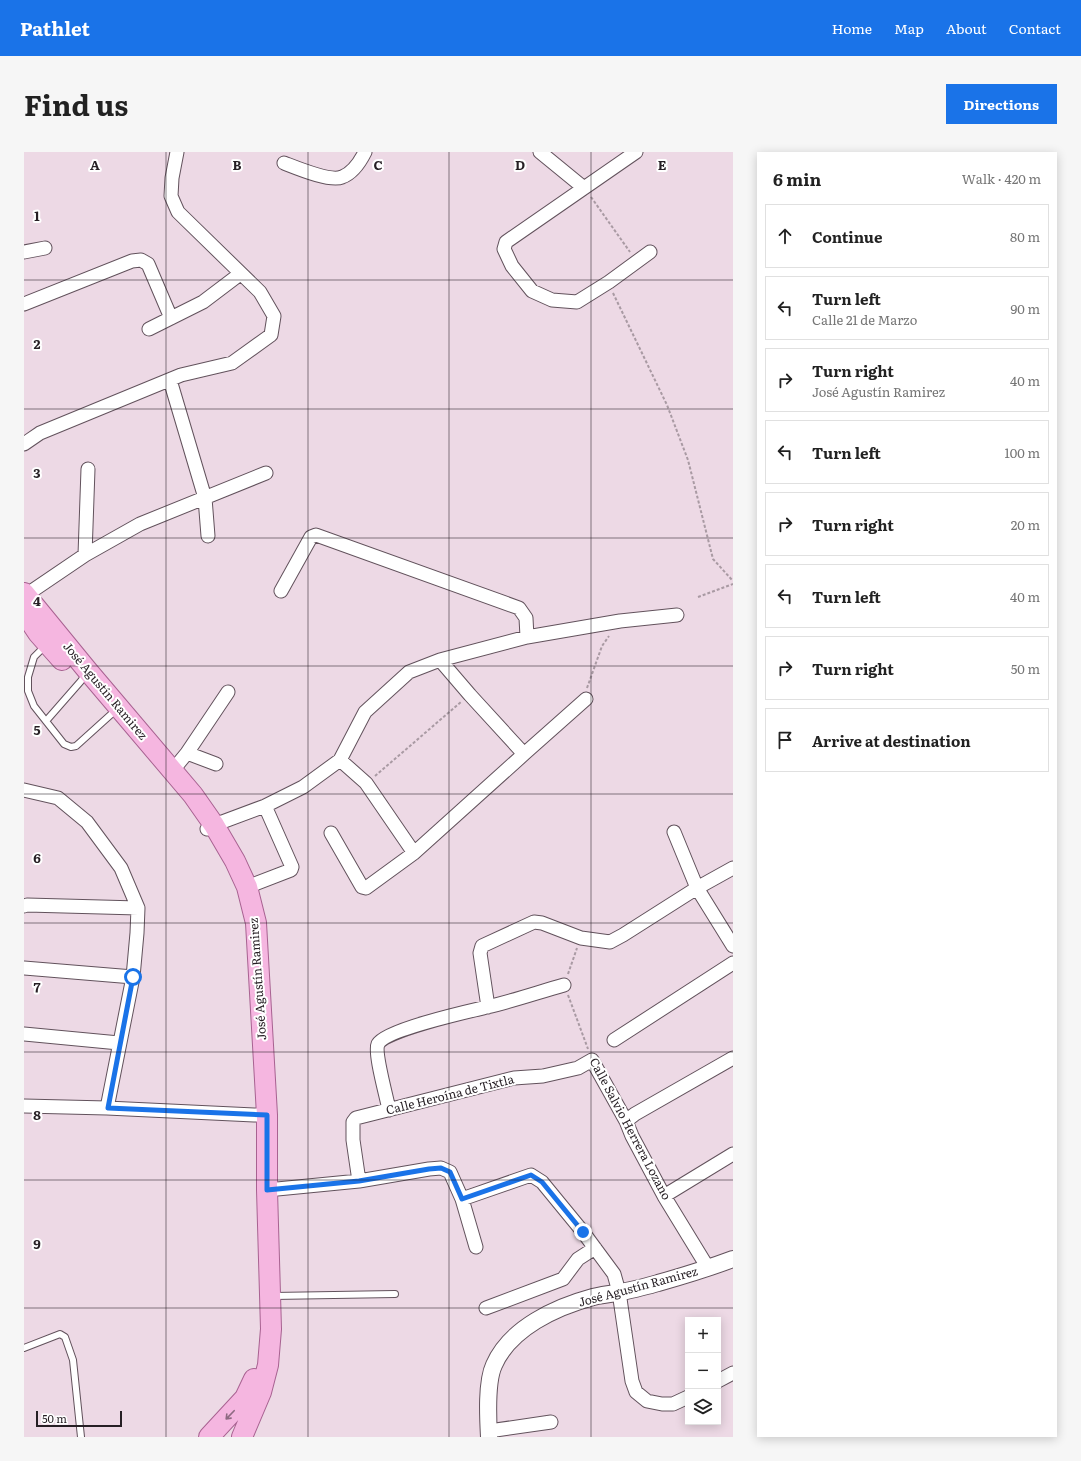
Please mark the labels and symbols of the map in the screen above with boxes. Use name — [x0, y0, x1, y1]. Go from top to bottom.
text: A — [90, 155, 100, 174]
text: B — [233, 155, 242, 174]
text: C — [373, 155, 383, 174]
text: D — [515, 155, 525, 174]
text: E — [658, 155, 667, 174]
text: 1 — [34, 206, 40, 225]
text: 2 — [34, 334, 41, 353]
text: 3 — [33, 463, 41, 482]
text: 4 — [33, 591, 41, 610]
street label: José Agustín Ramirez — [59, 638, 152, 743]
text: 5 — [33, 720, 41, 739]
text: 6 — [33, 848, 41, 867]
street label: José Agustín Ramirez — [244, 917, 270, 1041]
route start — [124, 968, 142, 986]
text: 7 — [33, 977, 41, 996]
street label: Calle Salvio Herrera Lozano — [586, 1054, 676, 1203]
street label: Calle Heroína de Tixtla — [384, 1069, 516, 1119]
text: 8 — [33, 1105, 41, 1124]
route end — [574, 1223, 592, 1241]
text: 9 — [33, 1234, 41, 1253]
street label: José Agustín Ramirez — [576, 1261, 700, 1311]
scale bar — [36, 1409, 122, 1428]
one-way arrow — [225, 1410, 234, 1420]

